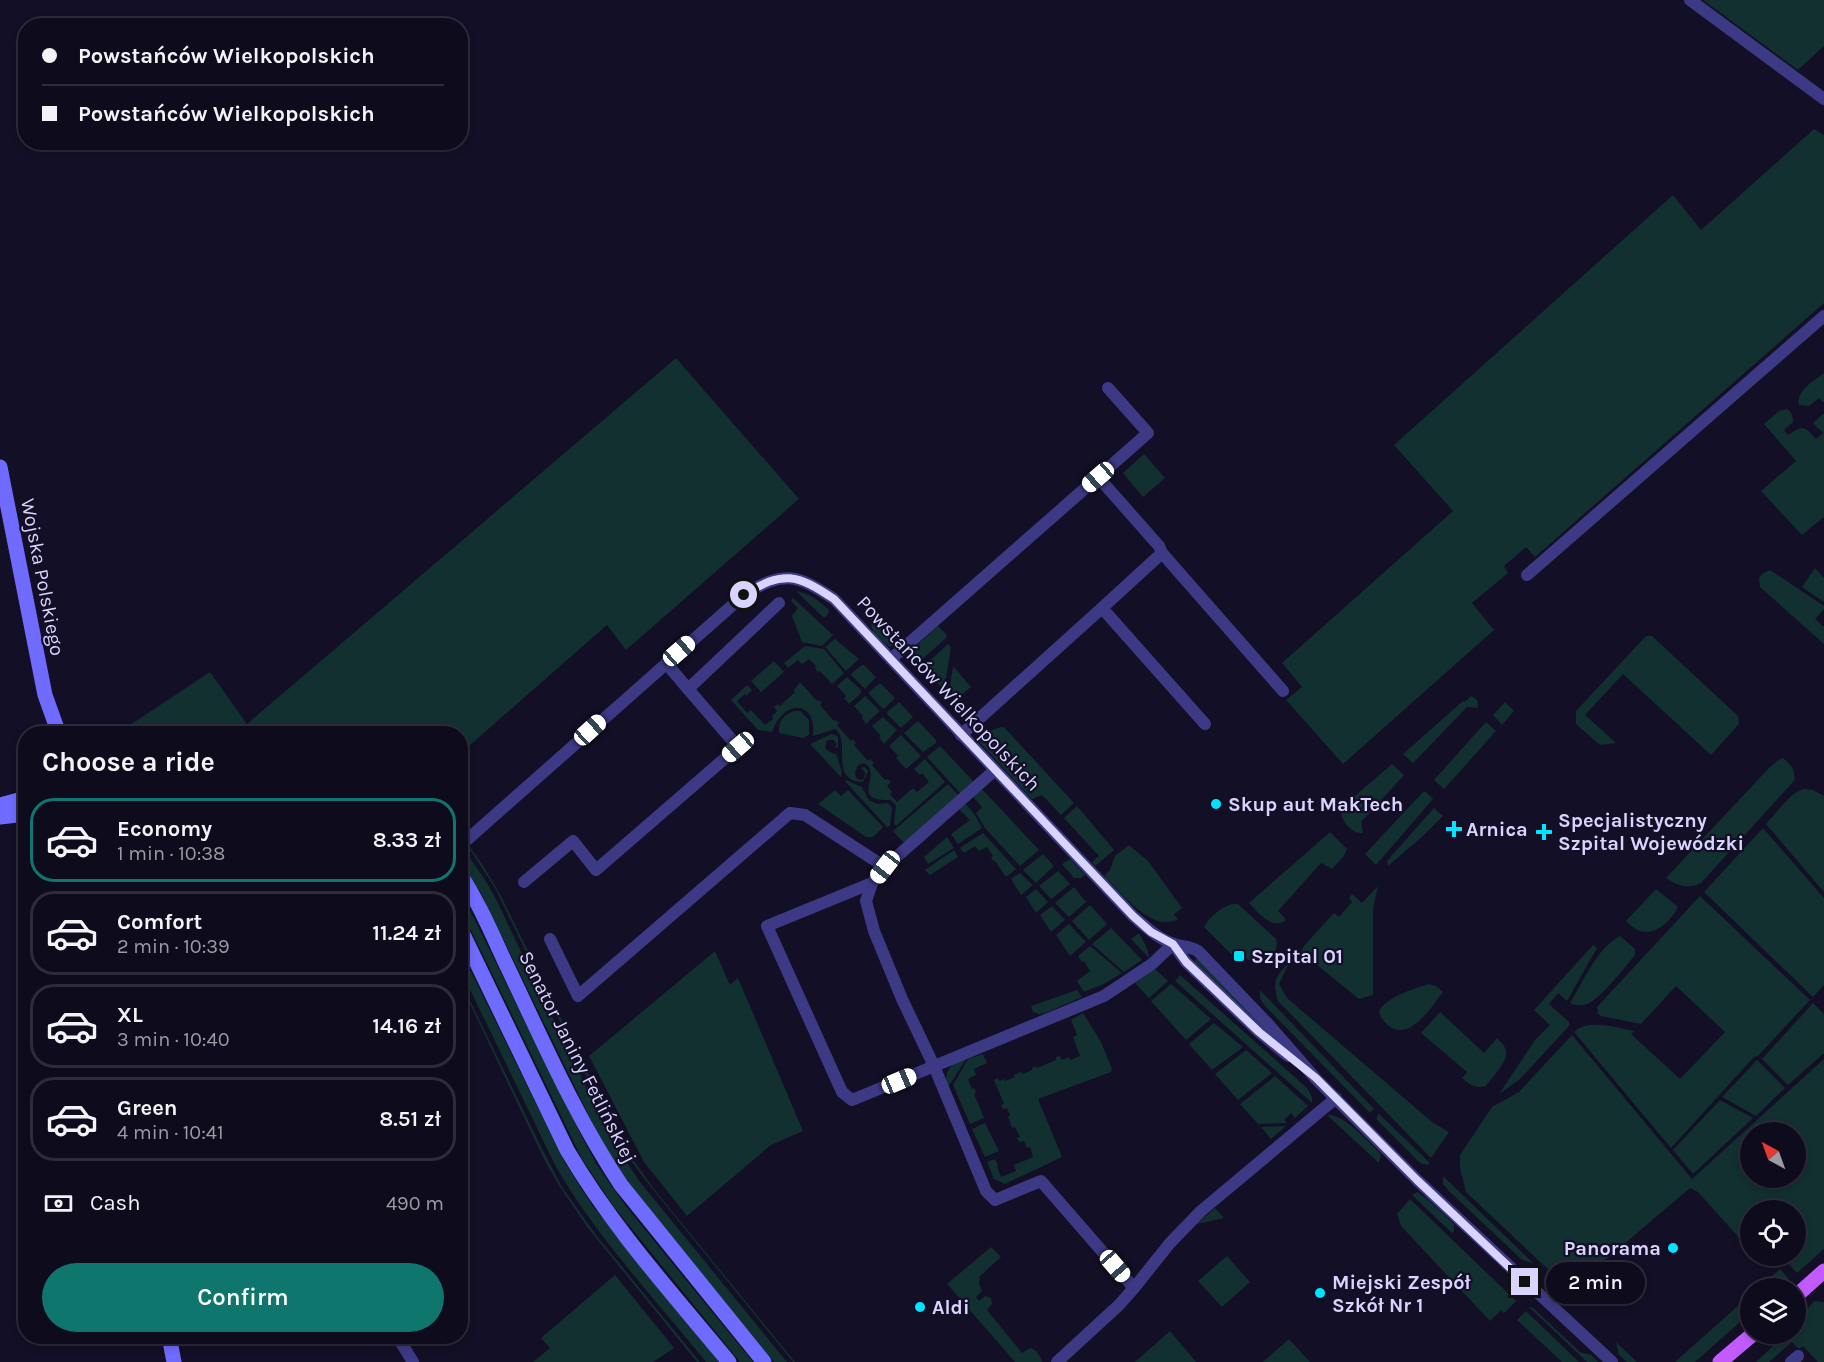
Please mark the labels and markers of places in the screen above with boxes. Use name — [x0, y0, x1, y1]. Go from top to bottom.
place label: Skup aut MakTech — [1228, 793, 1403, 816]
marker: Skup aut MakTech — [1209, 797, 1223, 811]
place label: Specjalistyczny Szpital Wojewódzki — [1558, 809, 1744, 855]
place label: Arnica — [1466, 818, 1528, 841]
marker: Arnica — [1447, 822, 1461, 836]
marker: Specjalistyczny Szpital Wojewódzki — [1535, 823, 1553, 841]
place label: Szpital 01 — [1251, 945, 1343, 968]
marker: Szpital 01 — [1232, 949, 1246, 963]
place label: Panorama — [1564, 1237, 1661, 1260]
marker: Panorama — [1666, 1241, 1680, 1255]
place label: Miejski Zespół Szkół Nr 1 — [1332, 1271, 1472, 1317]
marker: Miejski Zespół Szkół Nr 1 — [1313, 1286, 1327, 1300]
place label: Aldi — [932, 1296, 969, 1319]
marker: Aldi — [913, 1300, 927, 1314]

